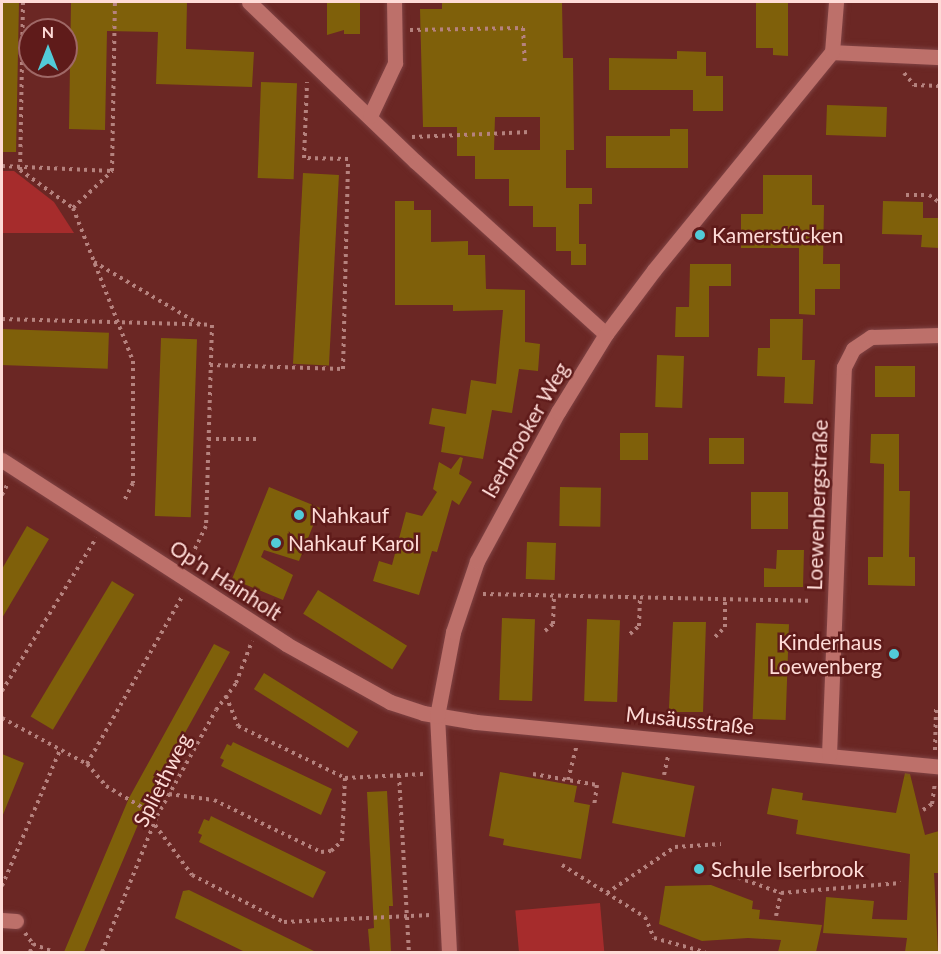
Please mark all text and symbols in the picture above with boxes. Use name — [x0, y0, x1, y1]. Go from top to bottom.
north arrow — [18, 18, 78, 78]
text: N — [42, 22, 54, 41]
place label: Kamerstücken — [712, 222, 843, 248]
marker: Kamerstücken — [693, 228, 707, 242]
street label: Iserbrooker Weg — [476, 357, 574, 503]
street label: Loewenbergstraße — [801, 419, 833, 591]
place label: Nahkauf — [311, 502, 389, 528]
marker: Nahkauf — [292, 508, 306, 522]
place label: Nahkauf Karol — [288, 530, 420, 556]
street label: Op'n Hainholt — [165, 534, 287, 626]
marker: Nahkauf Karol — [269, 536, 283, 550]
place label: Kinderhaus Loewenberg — [769, 629, 882, 679]
marker: Kinderhaus Loewenberg — [887, 647, 901, 661]
street label: Musäusstraße — [624, 701, 756, 739]
street label: Spliethweg — [128, 729, 196, 831]
place label: Schule Iserbrook — [711, 856, 864, 882]
marker: Schule Iserbrook — [692, 862, 706, 876]

